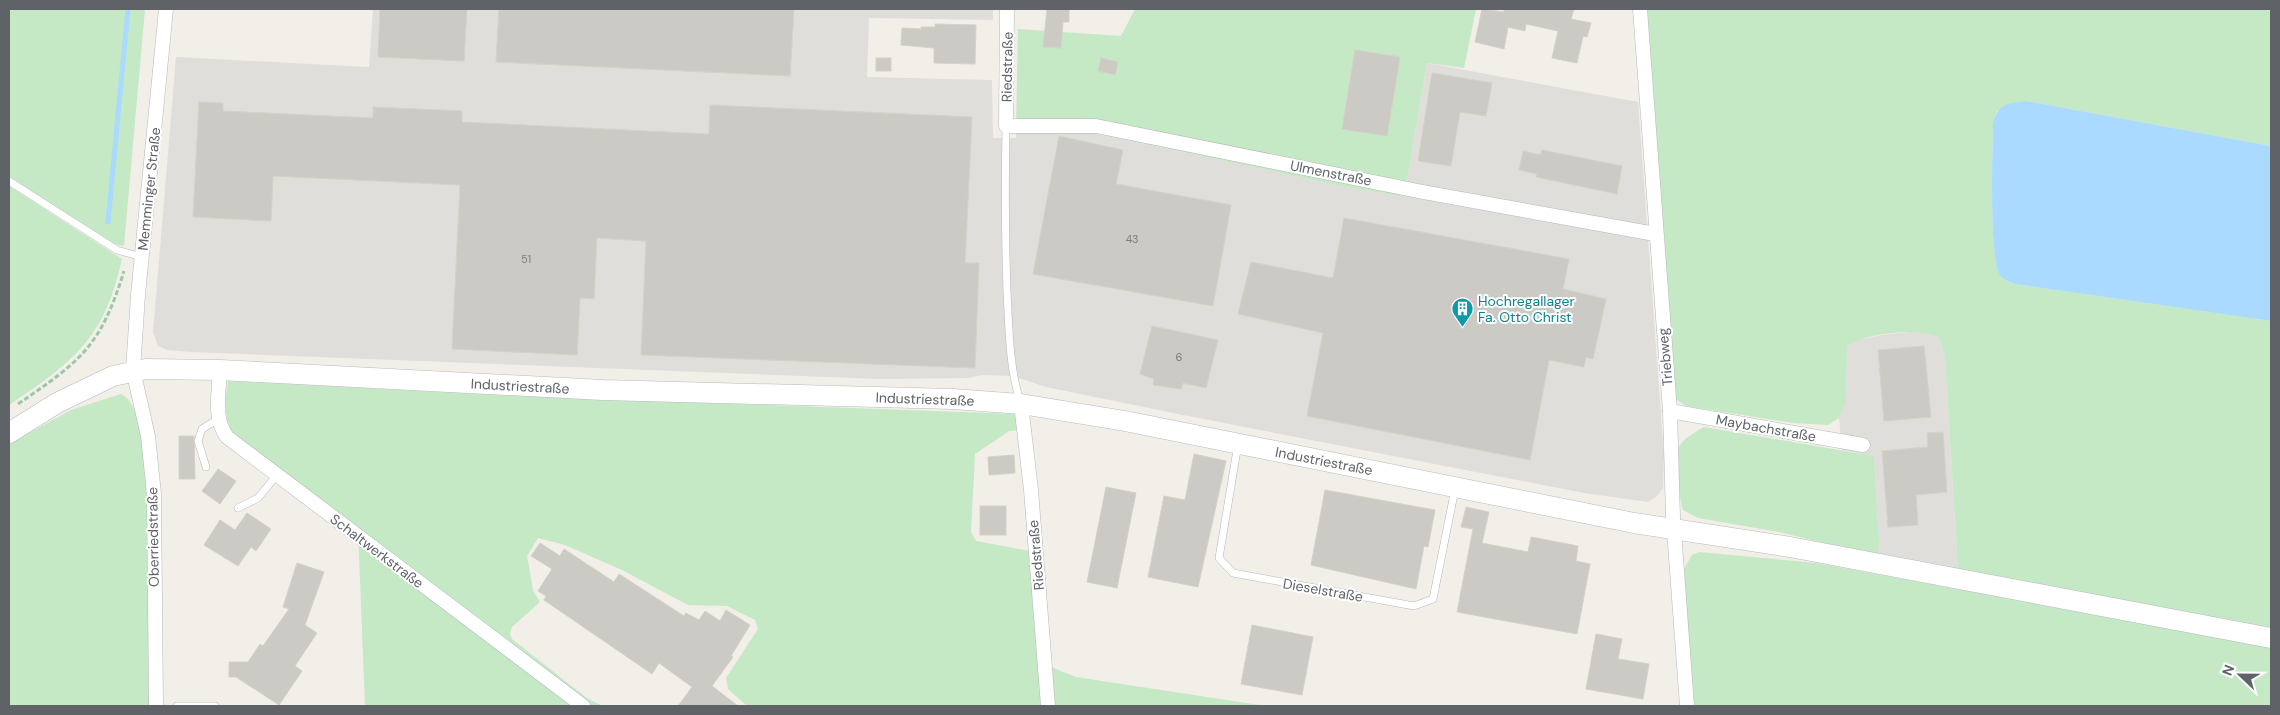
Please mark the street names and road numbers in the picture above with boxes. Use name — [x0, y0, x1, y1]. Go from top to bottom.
street label: Riedstraße — [997, 32, 1017, 102]
street label: Memminger Straße — [134, 126, 164, 252]
street label: Ulmenstraße — [1289, 156, 1373, 190]
street label: Triebweg — [1653, 327, 1677, 387]
street label: Industriestraße — [470, 374, 570, 398]
street label: Industriestraße — [875, 388, 975, 410]
street label: Maybachstraße — [1714, 410, 1818, 446]
street label: Industriestraße — [1274, 443, 1374, 479]
street label: Oberriedstraße — [143, 487, 163, 587]
street label: Schaltwerkstraße — [327, 510, 427, 592]
street label: Riedstraße — [1024, 519, 1048, 591]
street label: Dieselstraße — [1282, 574, 1365, 606]

